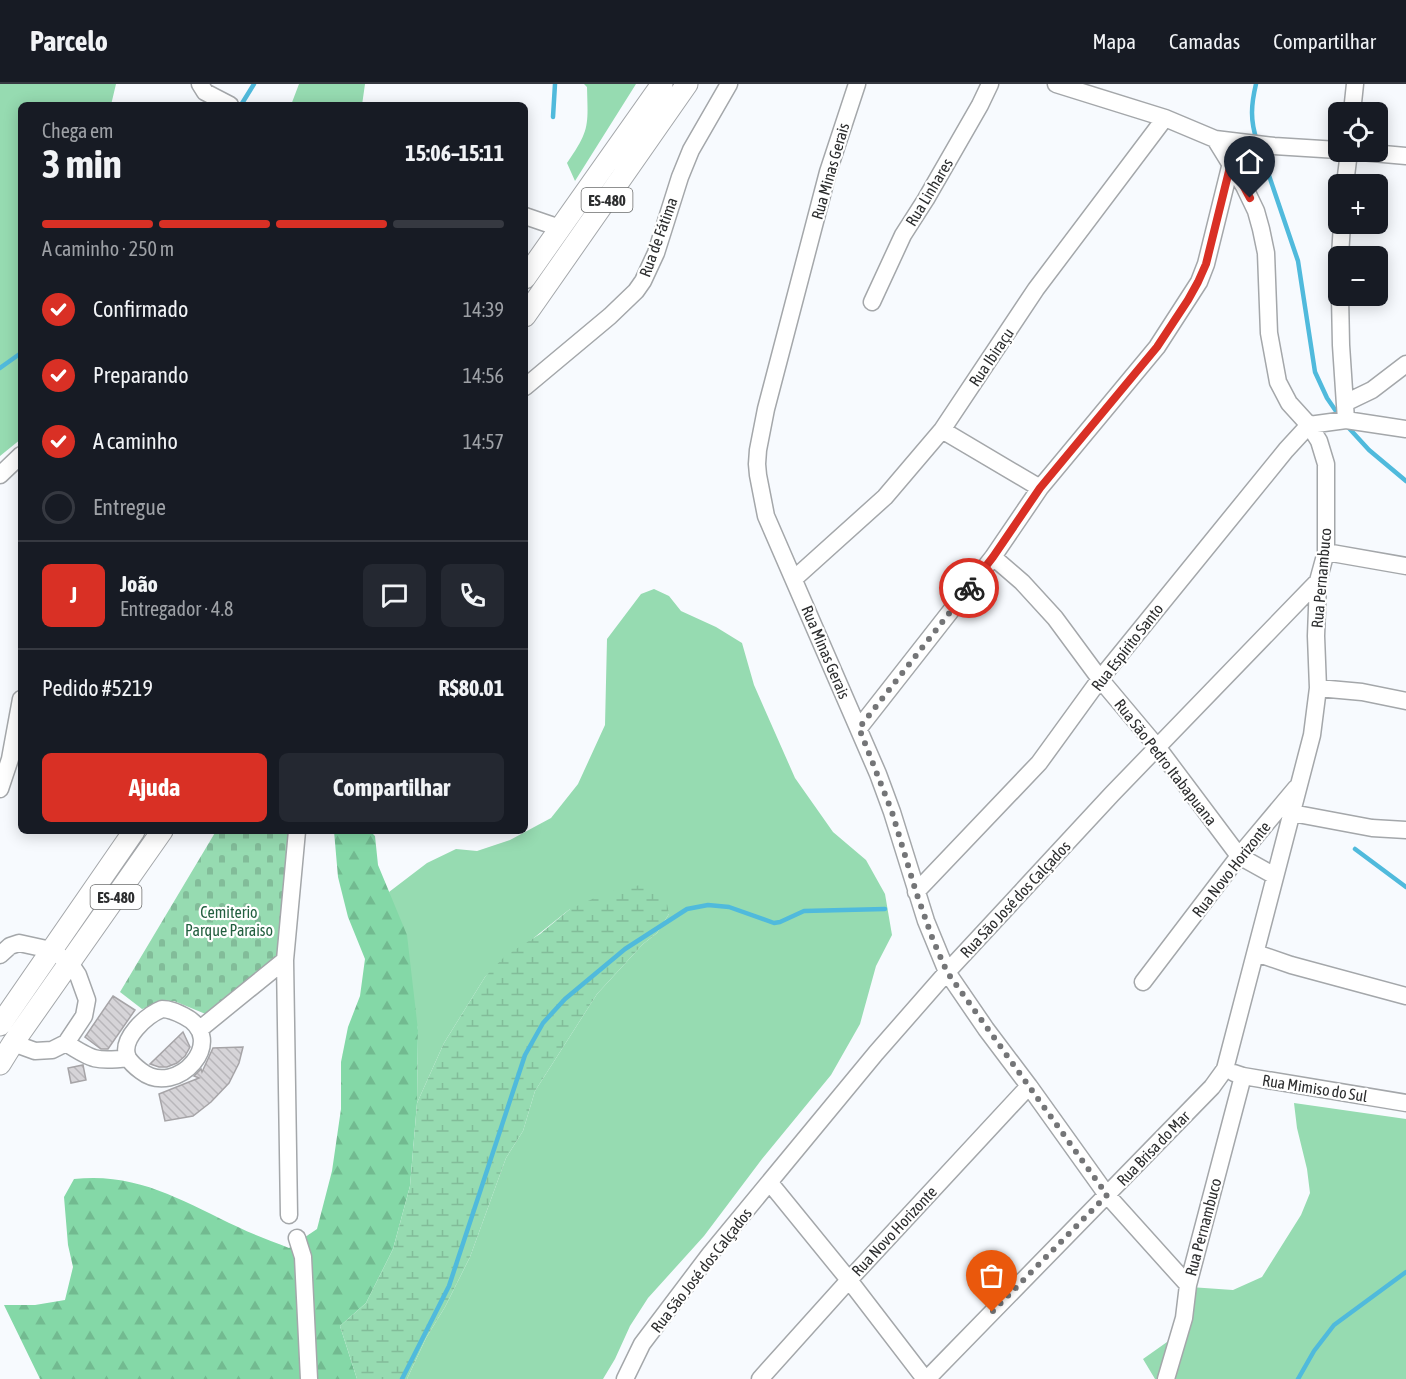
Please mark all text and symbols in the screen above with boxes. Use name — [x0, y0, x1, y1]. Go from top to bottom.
text: Parcelo — [30, 25, 108, 57]
text: Mapa — [1092, 29, 1136, 53]
text: Camadas — [1169, 29, 1240, 53]
text: Compartilhar — [1273, 29, 1376, 53]
map controls — [1328, 102, 1388, 306]
button: locate — [1328, 102, 1388, 162]
text: Chega em — [42, 119, 114, 142]
street label: Rua Minas Gerais — [808, 120, 852, 221]
pin — [1224, 136, 1275, 198]
text: 15:06–15:11 — [405, 140, 504, 166]
text: 3 min — [42, 142, 122, 186]
icon: home — [1233, 145, 1266, 178]
street label: Rua Linhares — [902, 155, 956, 229]
button: + — [1328, 174, 1388, 234]
road number: ES-480 — [582, 188, 632, 212]
street label: Rua de Fátima — [635, 195, 681, 279]
text: A caminho · 250 m — [42, 237, 174, 260]
button: − — [1328, 246, 1388, 306]
icon: check — [42, 293, 75, 326]
text: Confirmado — [93, 296, 188, 322]
text: 14:39 — [463, 298, 504, 321]
street label: Rua Ibiraçu — [965, 325, 1018, 390]
icon: check — [42, 359, 75, 392]
text: Preparando — [93, 362, 189, 388]
text: 14:56 — [463, 364, 504, 387]
icon: check — [42, 425, 75, 458]
text: A caminho — [93, 428, 178, 454]
text: 14:57 — [463, 430, 504, 453]
text: Entregue — [93, 494, 166, 520]
street label: Rua Pernambuco — [1308, 527, 1334, 629]
courier — [939, 558, 999, 618]
button: chat — [363, 564, 426, 627]
button: phone — [441, 564, 504, 627]
text: João — [120, 571, 158, 597]
icon: bike — [953, 572, 986, 605]
text: J — [70, 582, 77, 608]
text: Entregador · 4.8 — [120, 597, 233, 620]
street label: Rua Espírito Santo — [1087, 600, 1167, 695]
street label: Rua Minas Gerais — [798, 603, 854, 702]
text: Pedido #5219 — [42, 675, 153, 701]
text: R$80.01 — [438, 675, 504, 701]
street label: Rua São Pedro Itabapuana — [1110, 695, 1221, 829]
button: Ajuda — [42, 753, 267, 822]
button: Compartilhar — [279, 753, 504, 822]
street label: Rua Novo Horizonte — [1188, 818, 1274, 920]
street label: Rua São José dos Calçados — [956, 837, 1075, 962]
road number: ES-480 — [90, 885, 142, 909]
park label: Cemiterio Parque Paraiso — [185, 903, 273, 940]
street label: Rua Mimiso do Sul — [1261, 1071, 1370, 1105]
street label: Rua Brisa do Mar — [1113, 1107, 1193, 1189]
street label: Rua Pernambuco — [1181, 1176, 1225, 1278]
street label: Rua Novo Horizonte — [848, 1182, 940, 1280]
street label: Rua São José dos Calçados — [647, 1204, 756, 1336]
pin — [966, 1250, 1017, 1312]
icon: bag — [975, 1259, 1008, 1292]

